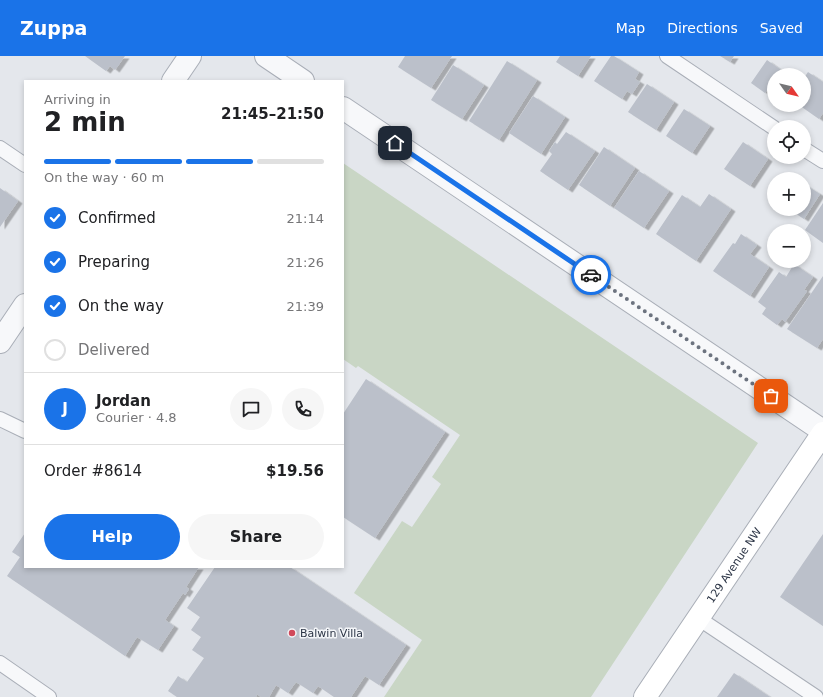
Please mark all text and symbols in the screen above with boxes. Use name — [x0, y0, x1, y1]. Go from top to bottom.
text: Zuppa — [20, 17, 87, 39]
text: Map — [616, 20, 645, 36]
text: Directions — [667, 20, 738, 36]
text: Saved — [760, 20, 803, 36]
north arrow — [767, 68, 811, 112]
map controls — [767, 68, 811, 268]
text: Arriving in — [44, 92, 111, 107]
text: 21:45–21:50 — [221, 105, 324, 123]
text: 2 min — [44, 107, 126, 137]
button: locate — [767, 120, 811, 164]
pin — [378, 126, 412, 160]
icon: home — [384, 132, 406, 154]
text: On the way · 60 m — [44, 170, 164, 185]
button: + — [767, 172, 811, 216]
icon: check — [44, 207, 66, 229]
text: Confirmed — [78, 209, 156, 227]
text: 21:14 — [287, 211, 324, 226]
button: − — [767, 224, 811, 268]
icon: check — [44, 251, 66, 273]
text: Preparing — [78, 253, 150, 271]
text: 21:26 — [287, 255, 324, 270]
courier — [571, 255, 611, 295]
icon: car — [580, 264, 602, 286]
icon: check — [44, 295, 66, 317]
text: On the way — [78, 297, 164, 315]
text: 21:39 — [287, 299, 324, 314]
text: Delivered — [78, 341, 150, 359]
pin — [754, 379, 788, 413]
icon: bag — [760, 385, 782, 407]
button: chat — [230, 388, 272, 430]
button: phone — [282, 388, 324, 430]
text: Jordan — [96, 392, 151, 410]
text: J — [62, 400, 68, 418]
text: Courier · 4.8 — [96, 410, 177, 425]
text: Order #8614 — [44, 462, 142, 480]
text: $19.56 — [266, 462, 324, 480]
button: Help — [44, 514, 180, 560]
button: Share — [188, 514, 324, 560]
street label: 129 Avenue NW — [704, 525, 764, 606]
place label: Balwin Villa — [300, 627, 363, 640]
marker: Balwin Villa — [287, 628, 297, 638]

